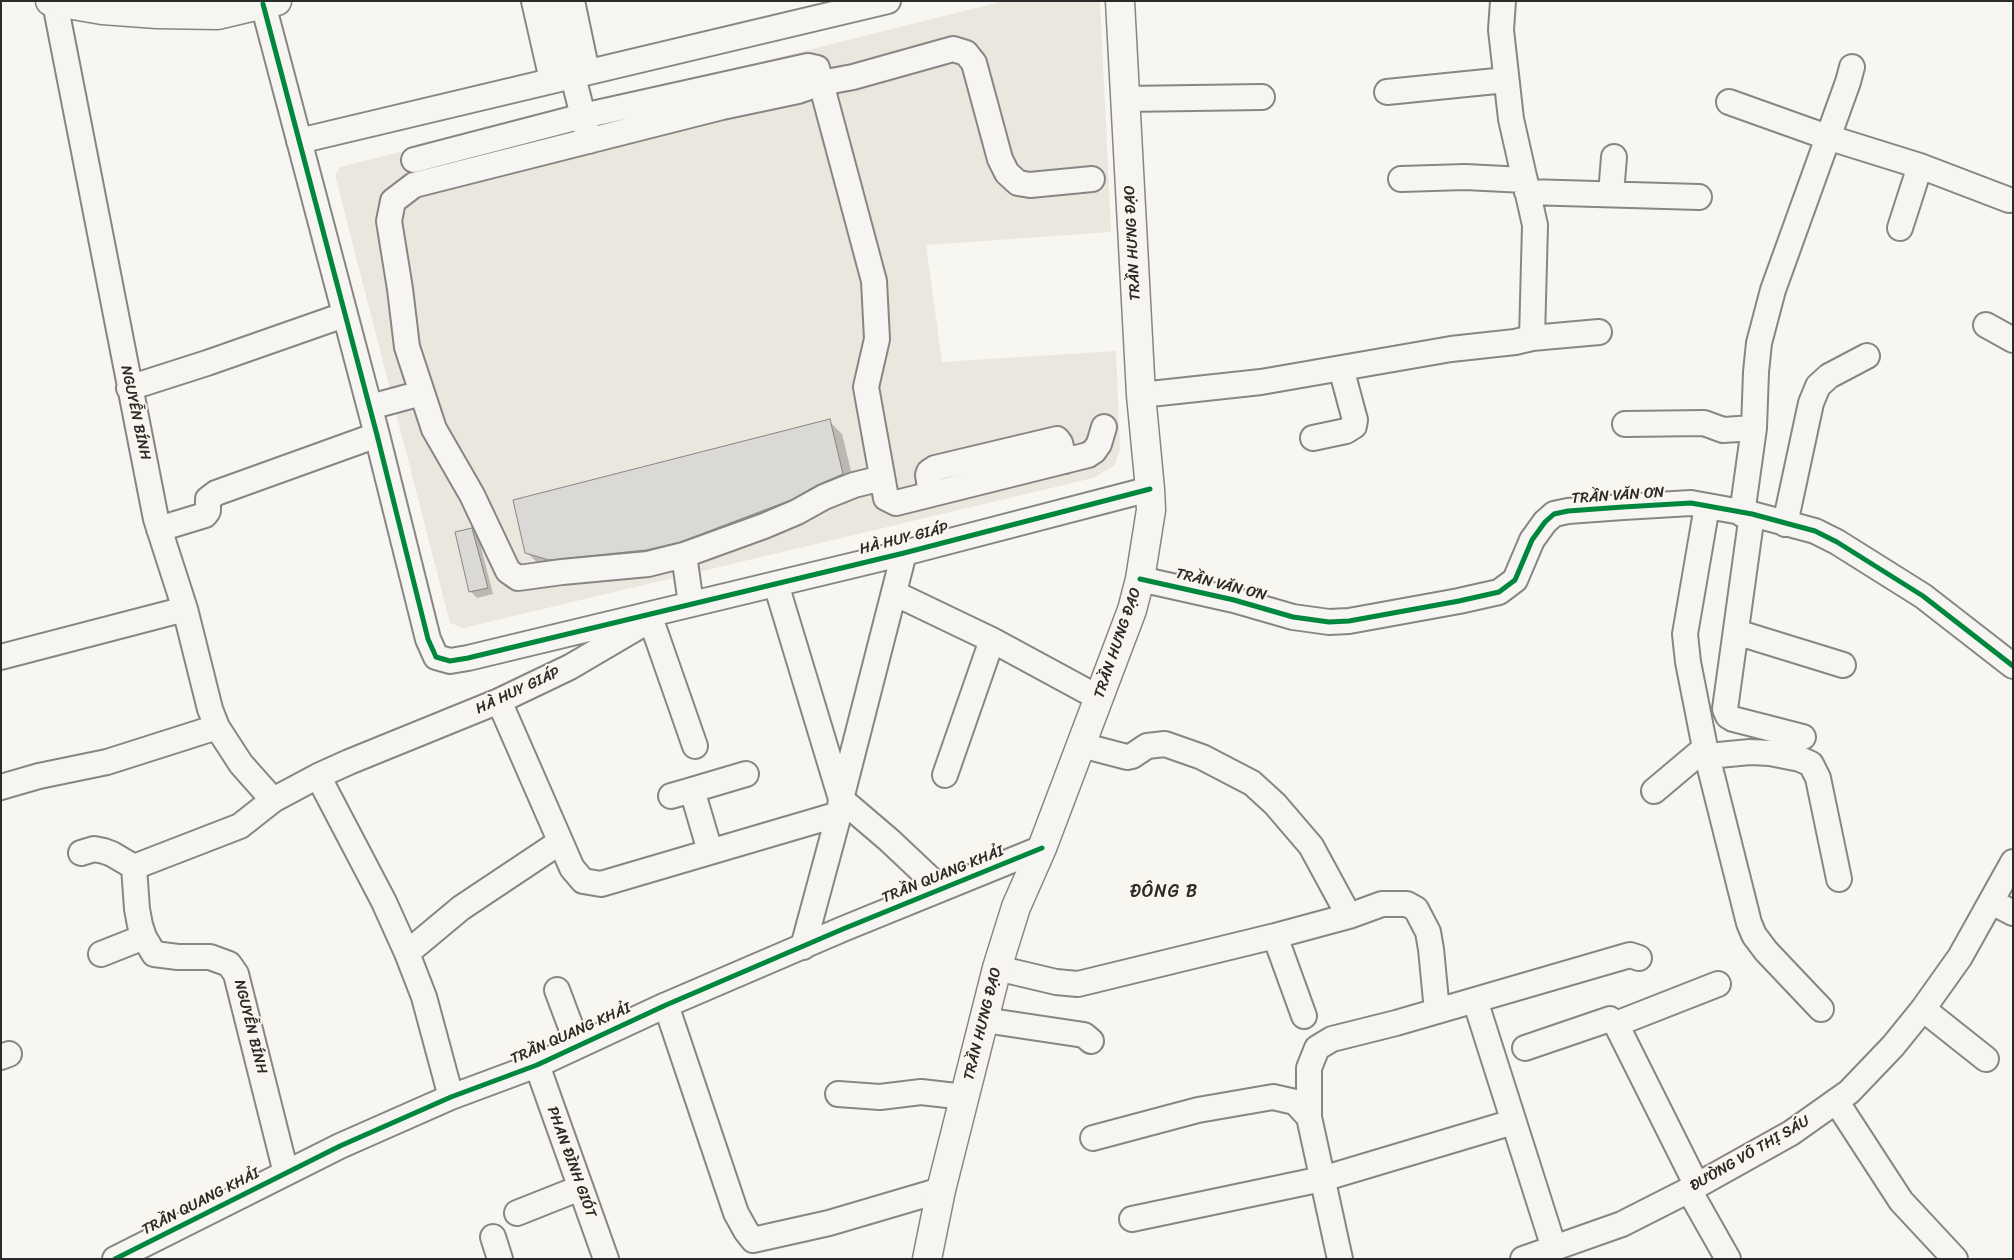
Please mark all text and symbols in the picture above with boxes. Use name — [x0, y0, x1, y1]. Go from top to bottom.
street label: TRẦN HƯNG ĐẠO — [1121, 185, 1145, 301]
street label: NGUYỄN BÍNH — [116, 364, 154, 462]
street label: TRẦN VĂN ƠN — [1571, 484, 1665, 508]
street label: HÀ HUY GIÁP — [858, 519, 950, 559]
street label: TRẦN VĂN ƠN — [1174, 565, 1268, 605]
street label: TRẦN HƯNG ĐẠO — [1091, 585, 1145, 701]
street label: HÀ HUY GIÁP — [473, 664, 563, 718]
street label: TRẦN QUANG KHẢI — [880, 842, 1006, 908]
district label: ĐÔNG B — [1129, 881, 1199, 903]
street label: TRẦN HƯNG ĐẠO — [960, 966, 1006, 1082]
street label: NGUYỄN BÍNH — [230, 978, 270, 1076]
street label: TRẦN QUANG KHẢI — [508, 999, 634, 1069]
street label: PHAN ĐÌNH GIÓT — [543, 1104, 599, 1220]
street label: ĐƯỜNG VÕ THỊ SÁU — [1687, 1113, 1813, 1195]
street label: TRẦN QUANG KHẢI — [139, 1165, 263, 1239]

